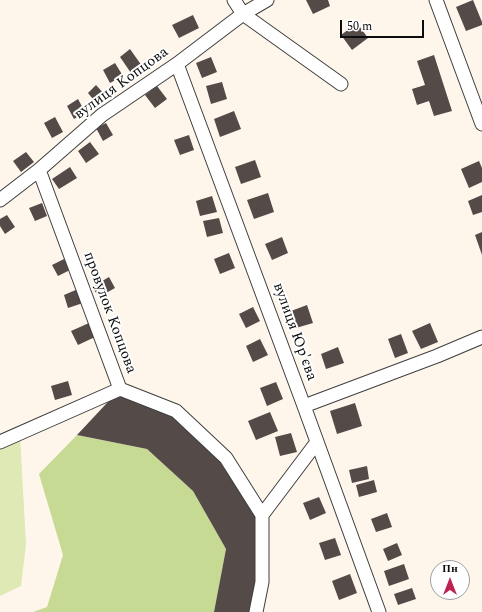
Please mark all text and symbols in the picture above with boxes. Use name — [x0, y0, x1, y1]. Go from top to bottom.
scale bar — [342, 12, 426, 38]
text: 50 m — [347, 17, 372, 36]
street label: вулиця Копцова — [71, 44, 173, 124]
street label: провулок Копцова — [79, 250, 139, 376]
street label: вулиця Юр'єва — [268, 281, 320, 383]
north arrow — [430, 560, 470, 600]
text: Пн — [442, 560, 458, 577]

